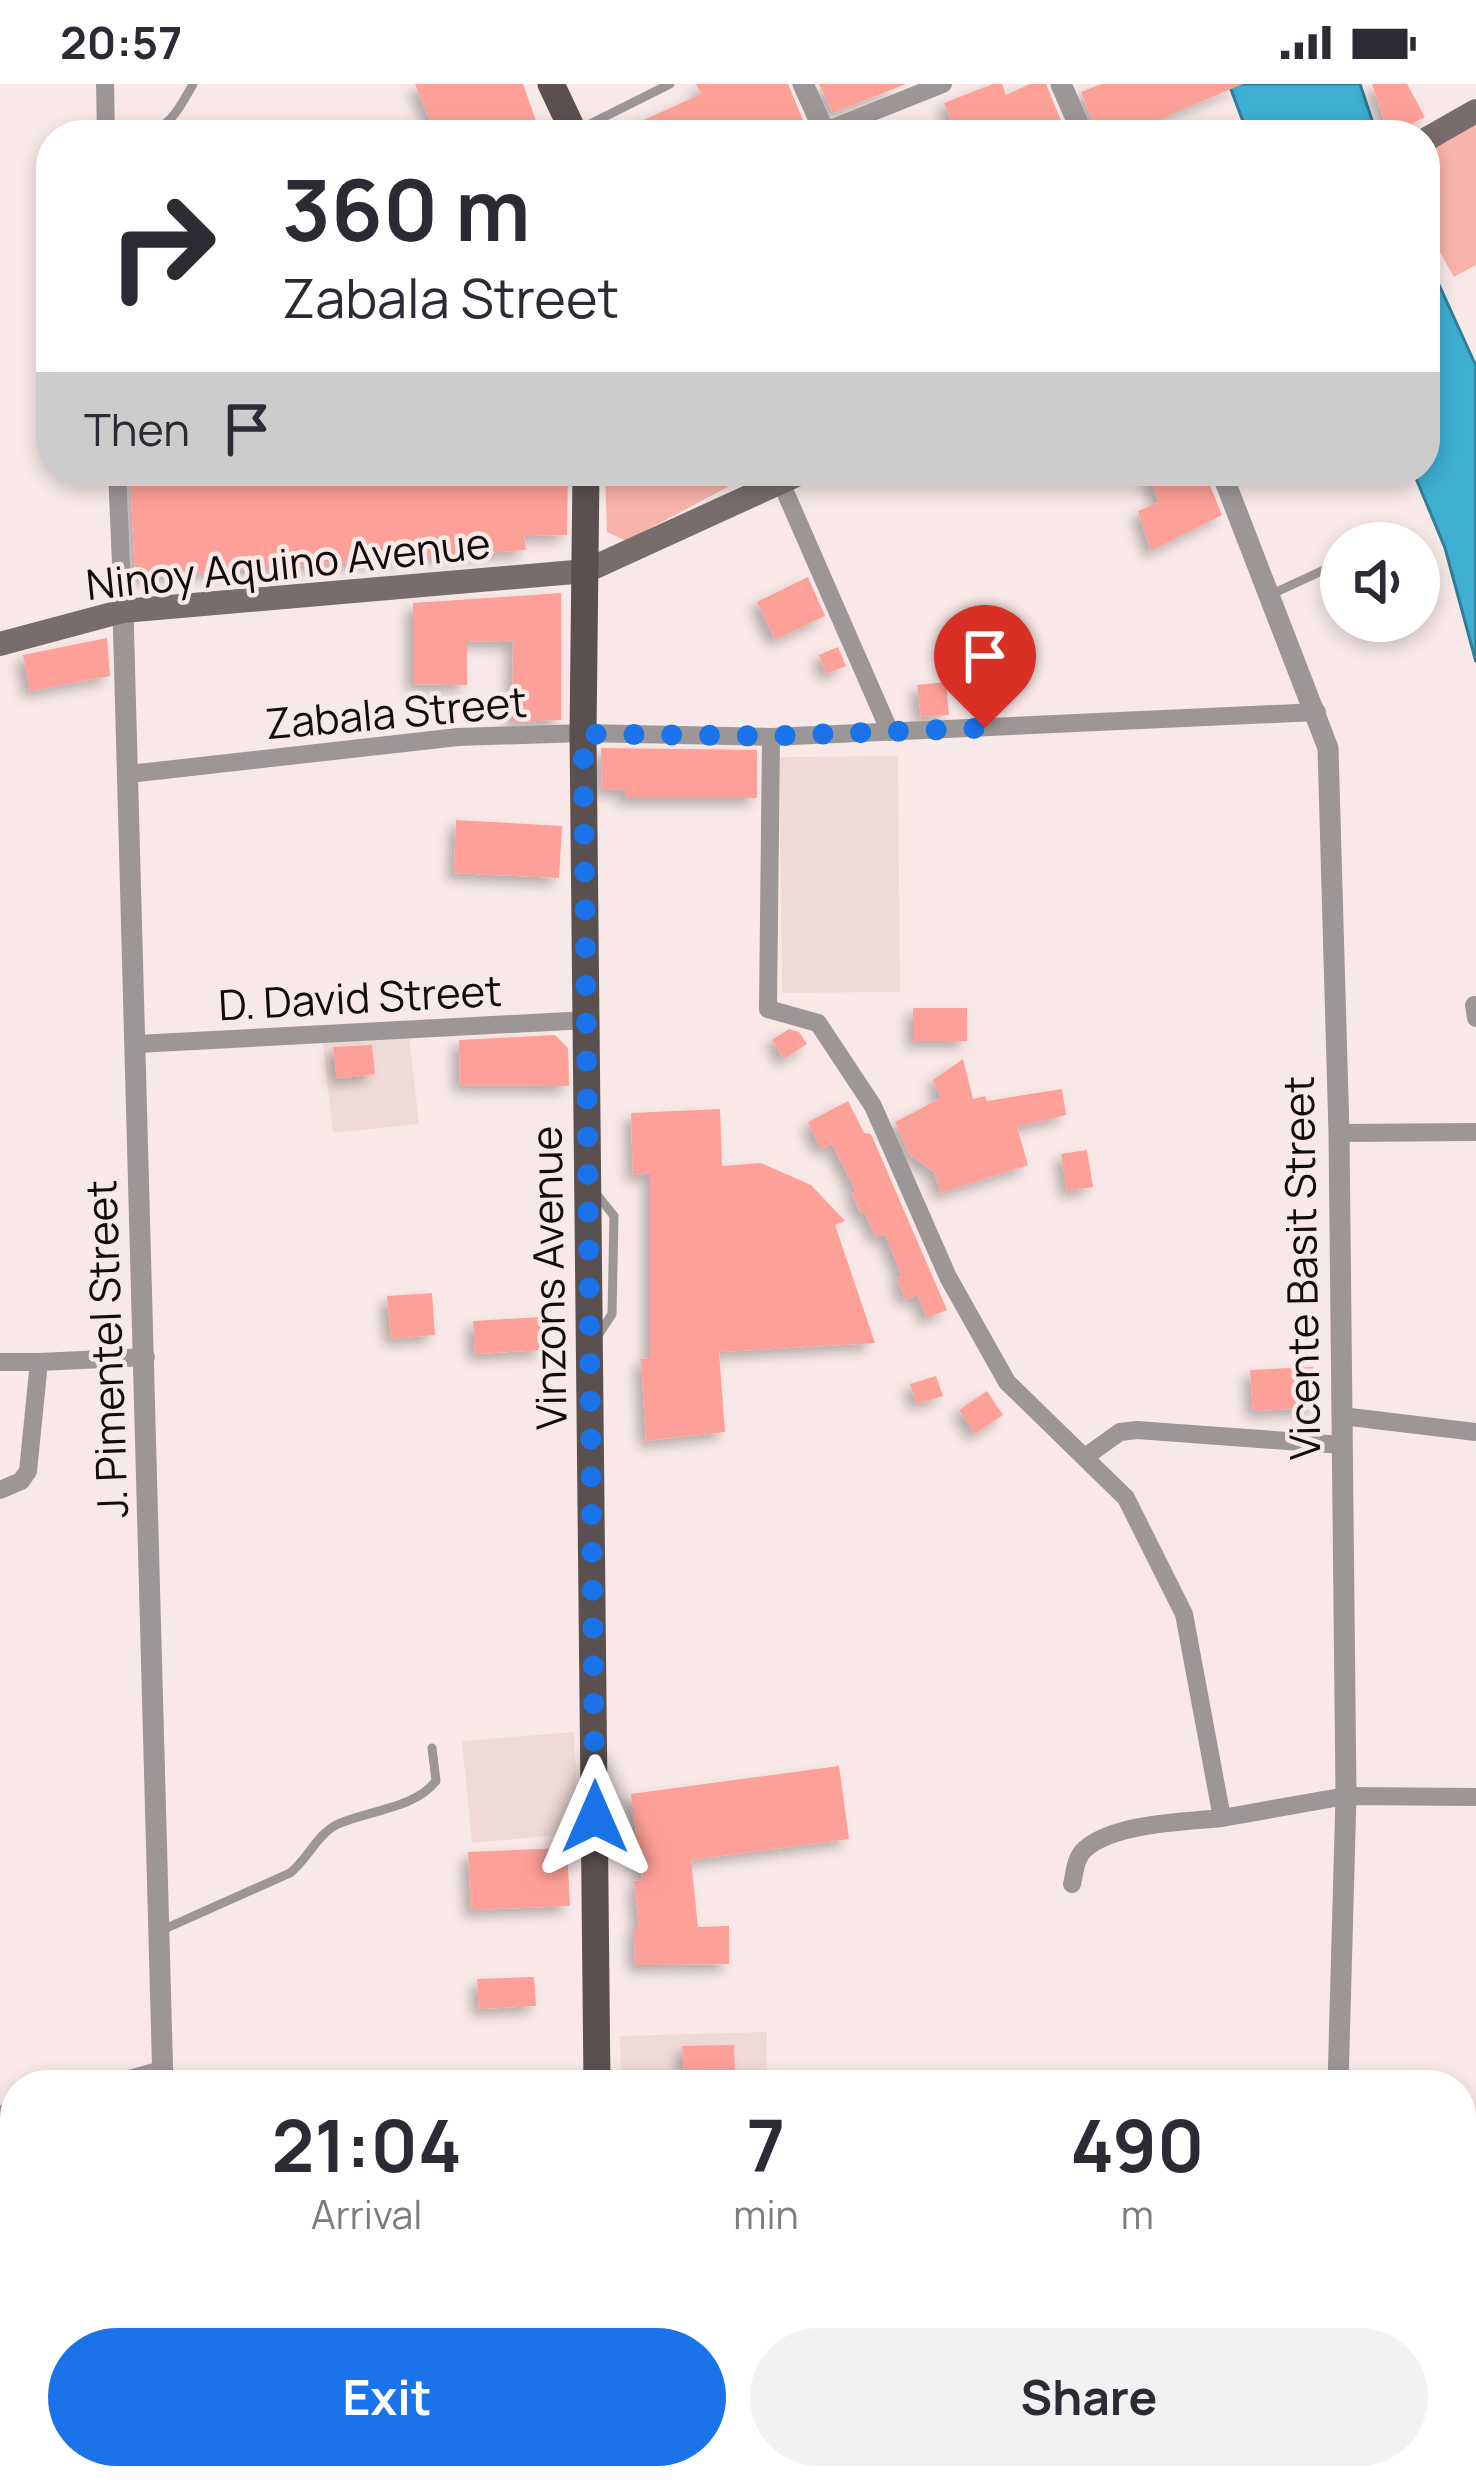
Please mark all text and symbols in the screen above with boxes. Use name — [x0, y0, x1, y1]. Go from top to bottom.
text: 20:57 — [60, 11, 182, 73]
text: 360 m — [282, 151, 531, 266]
icon: right — [84, 168, 240, 324]
text: Zabala Street — [282, 260, 619, 334]
icon: arrive — [214, 396, 280, 462]
text: Then — [84, 398, 190, 460]
street label: Ninoy Aquino Avenue — [83, 513, 493, 613]
map controls — [1320, 522, 1440, 642]
button: sound — [1320, 522, 1440, 642]
pin — [934, 605, 1036, 728]
icon: arrive — [952, 623, 1018, 689]
street label: Zabala Street — [263, 672, 529, 752]
street label: D. David Street — [217, 961, 503, 1033]
street label: Vicente Basit Street — [1269, 1075, 1333, 1461]
street label: Vinzons Avenue — [516, 1126, 580, 1430]
street label: J. Pimentel Street — [71, 1179, 141, 1519]
position arrow — [532, 1754, 658, 1880]
text: 21:04 — [272, 2095, 462, 2194]
text: 7 — [747, 2095, 785, 2194]
text: 490 — [1070, 2095, 1204, 2194]
text: Arrival — [311, 2187, 422, 2241]
text: min — [733, 2187, 799, 2241]
text: m — [1121, 2187, 1154, 2241]
button: Exit — [48, 2328, 726, 2466]
button: Share — [750, 2328, 1428, 2466]

